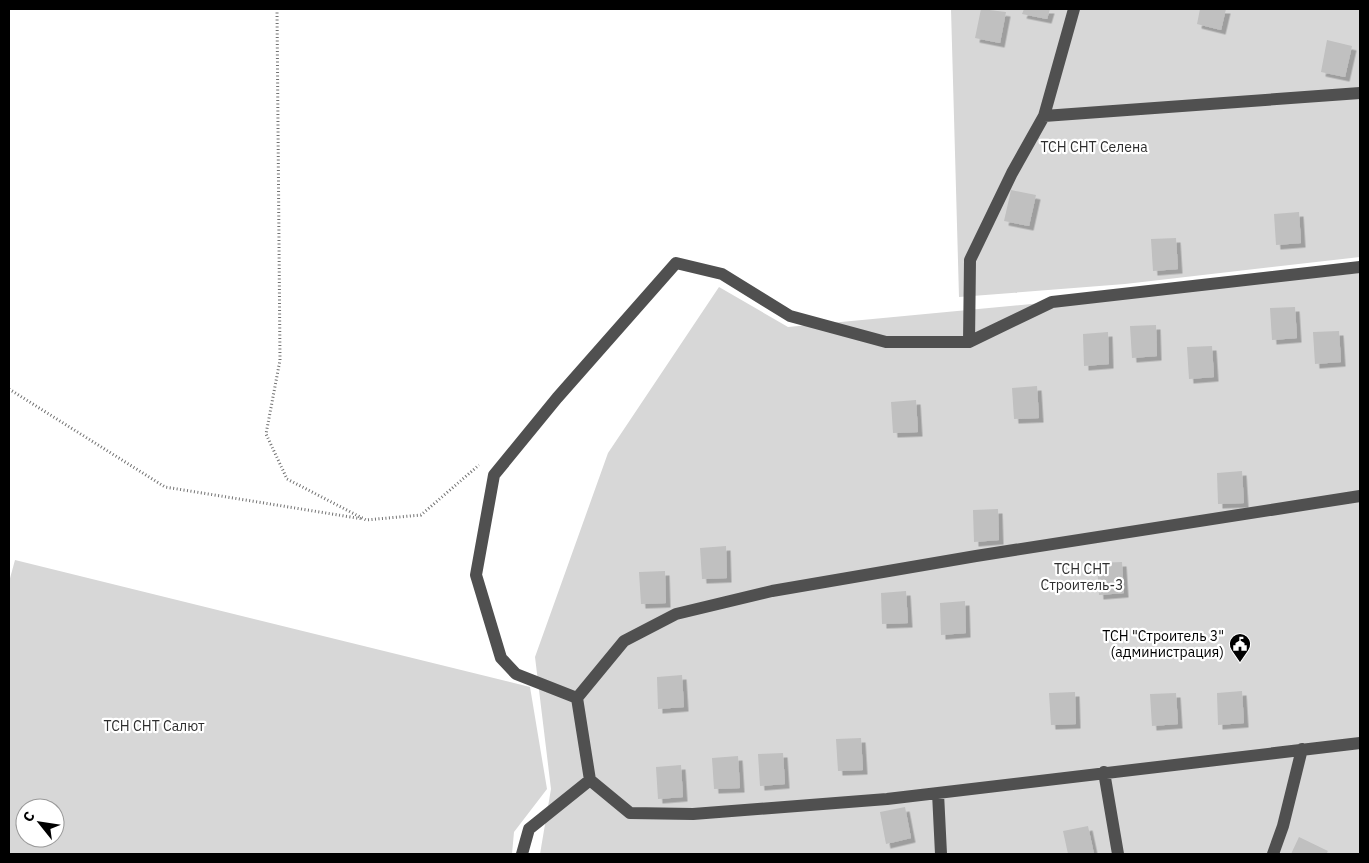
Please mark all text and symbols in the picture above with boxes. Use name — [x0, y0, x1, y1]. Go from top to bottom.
park label: ТСН СНТ Селена — [1040, 138, 1148, 156]
park label: ТСН СНТ Строитель-3 — [1041, 560, 1123, 594]
place label: ТСН "Строитель 3" (администрация) — [1102, 627, 1224, 661]
public building icon: ТСН "Строитель 3" (администрация) — [1228, 632, 1252, 663]
park label: ТСН СНТ Салют — [103, 717, 205, 735]
north arrow — [15, 798, 65, 848]
text: С — [19, 808, 39, 825]

